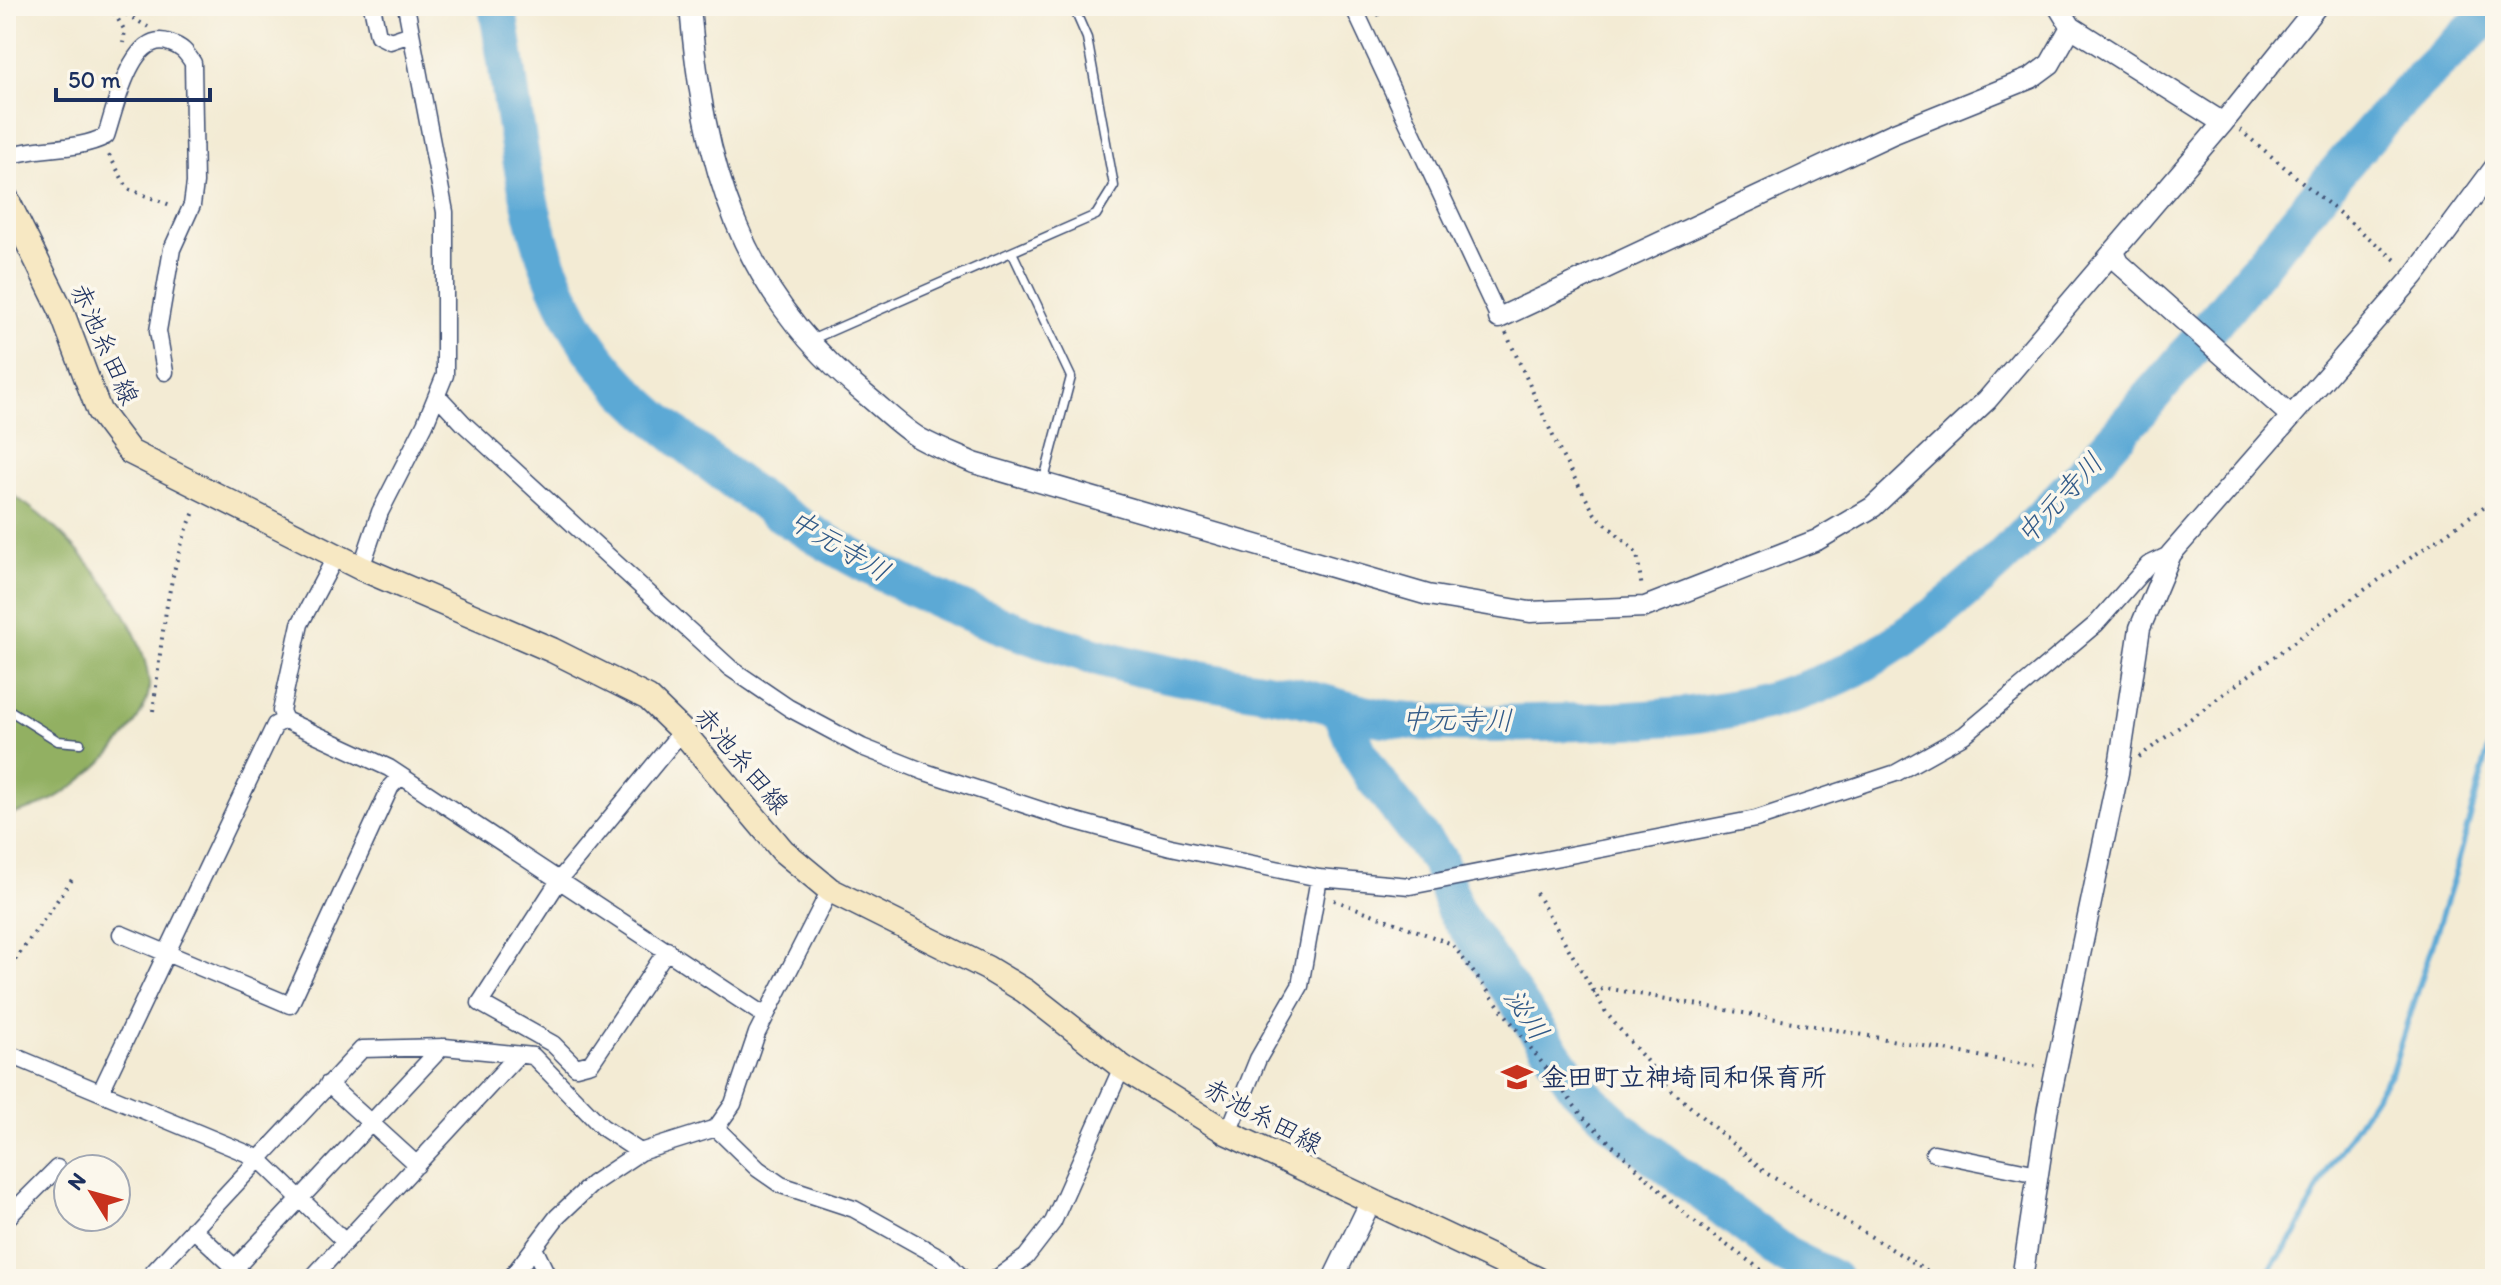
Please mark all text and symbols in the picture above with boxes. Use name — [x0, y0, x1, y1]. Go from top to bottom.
scale bar — [56, 52, 210, 102]
text: 50 m — [68, 65, 121, 94]
street label: 赤池糸田線 — [64, 278, 146, 410]
water label: 中元寺川 — [2008, 445, 2110, 551]
water label: 中元寺川 — [783, 502, 897, 588]
street label: 赤池糸田線 — [688, 700, 796, 820]
water label: 中元寺川 — [1401, 701, 1513, 737]
water label: 泌川 — [1497, 981, 1557, 1047]
school or university icon: 金田町立神埼同和保育所 — [1500, 1060, 1534, 1094]
place label: 金田町立神埼同和保育所 — [1541, 1061, 1827, 1093]
street label: 赤池糸田線 — [1198, 1071, 1328, 1161]
north arrow — [52, 1153, 132, 1233]
text: N — [61, 1167, 92, 1195]

